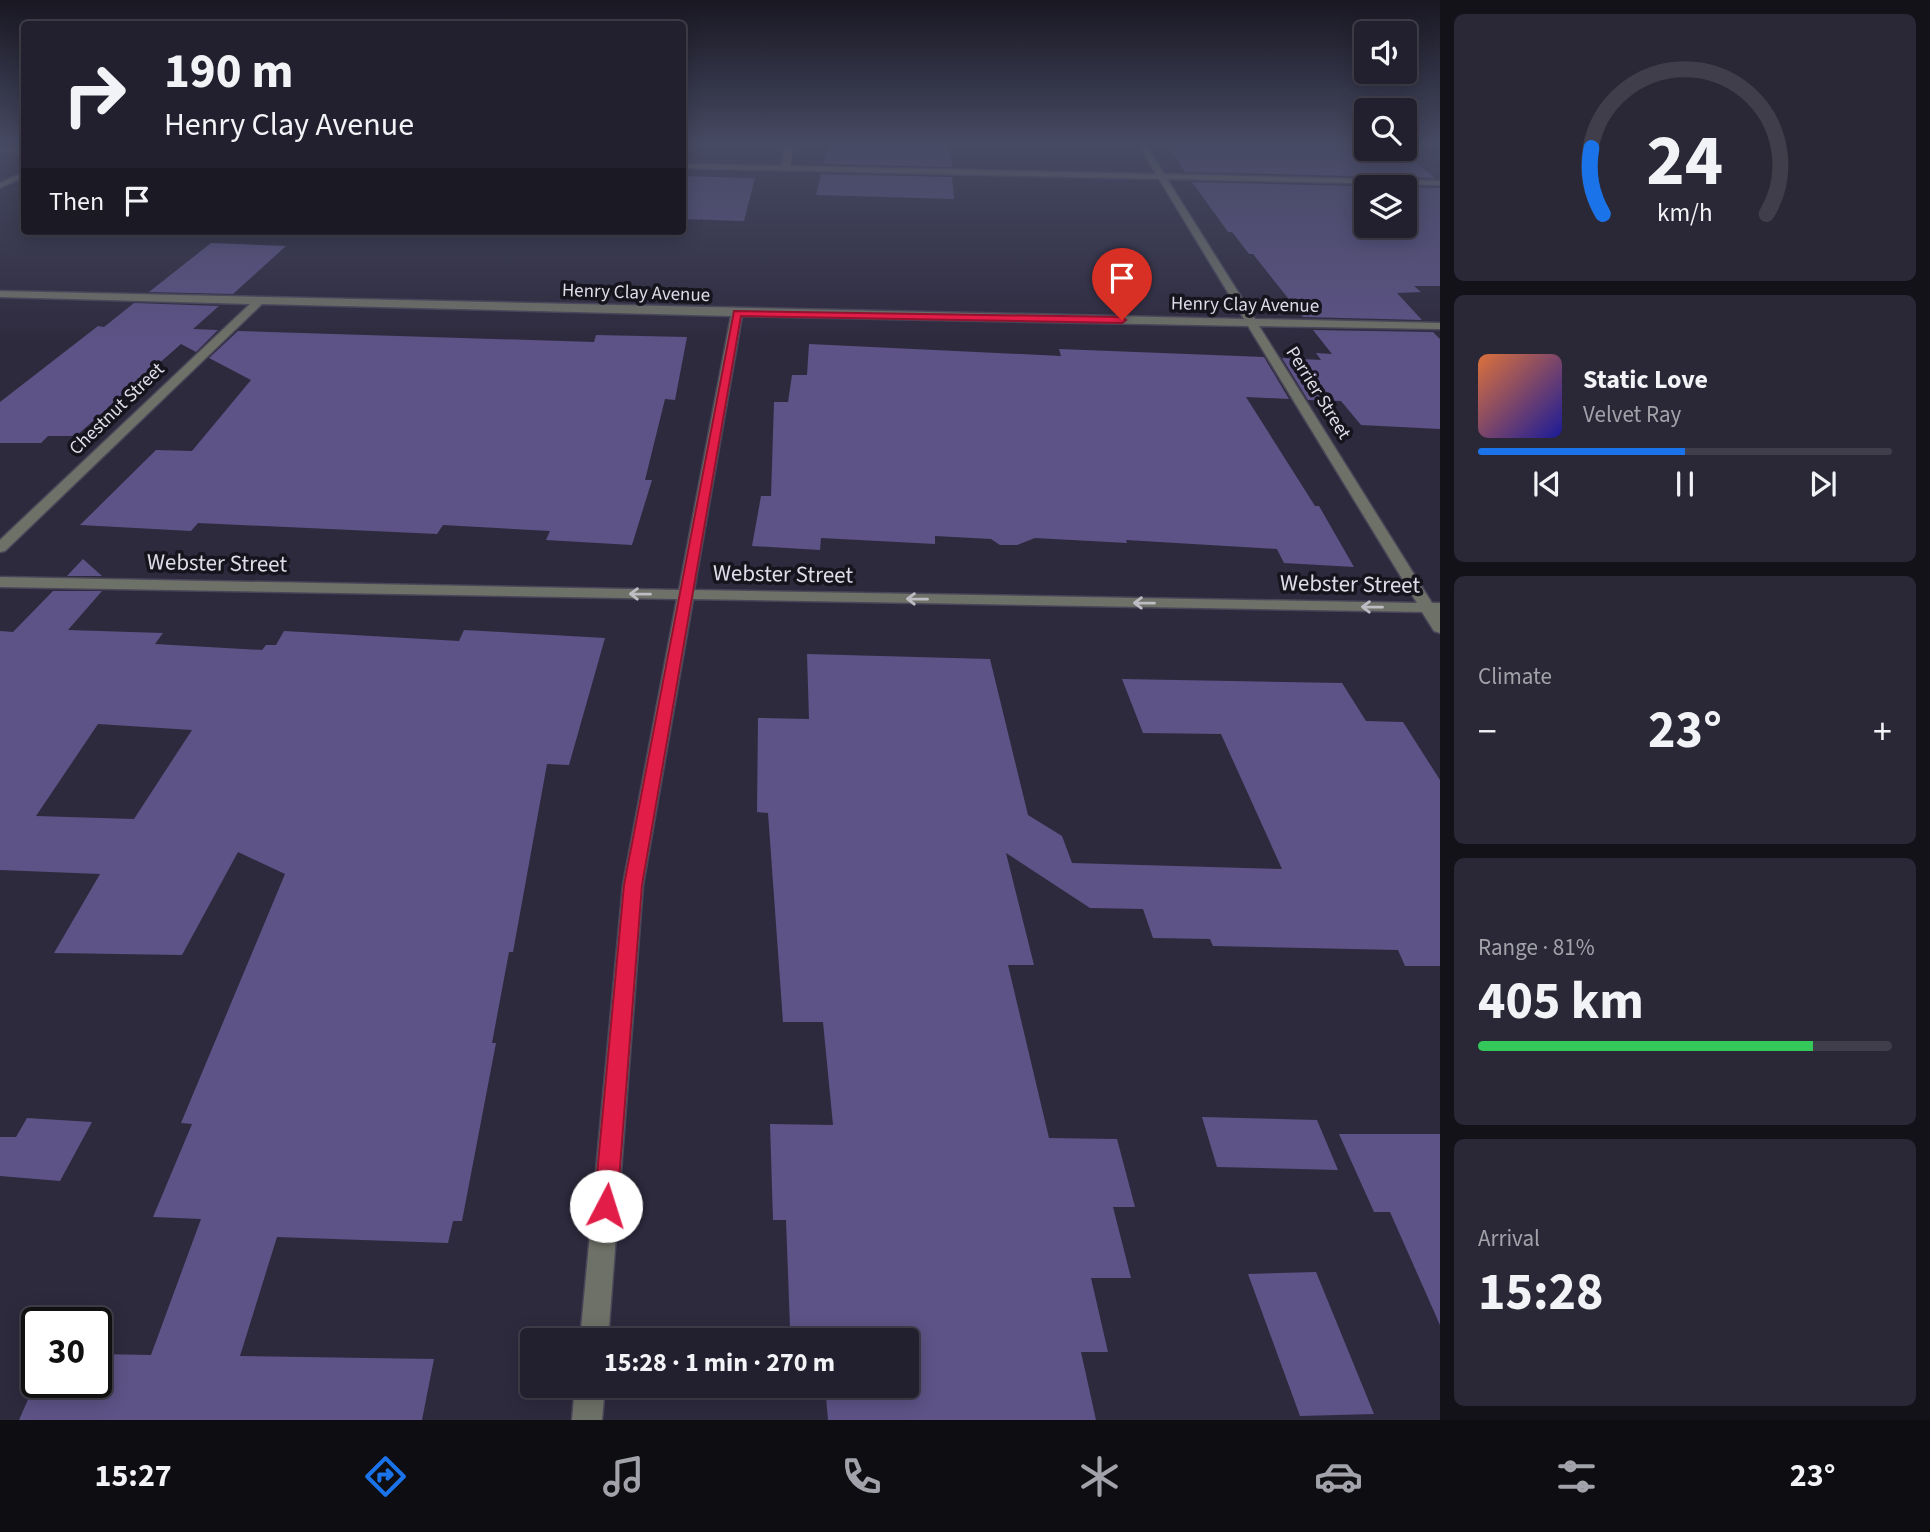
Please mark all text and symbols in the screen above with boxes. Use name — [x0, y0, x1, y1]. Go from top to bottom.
map controls — [1354, 21, 1417, 238]
button: sound — [1354, 21, 1417, 84]
text: 190 m — [164, 37, 293, 107]
icon: right — [49, 49, 140, 140]
button: search — [1354, 98, 1417, 161]
text: Henry Clay Avenue — [164, 102, 414, 148]
text: 24 — [1647, 109, 1723, 213]
button: layers — [1354, 175, 1417, 238]
icon: arrive — [118, 182, 156, 220]
text: Then — [49, 183, 104, 220]
text: km/h — [1657, 194, 1713, 230]
pin — [1092, 248, 1152, 320]
icon: arrive — [1103, 259, 1141, 297]
street label: Henry Clay Avenue — [561, 277, 711, 309]
street label: Henry Clay Avenue — [1171, 290, 1319, 320]
street label: Perrier Street — [1279, 341, 1358, 445]
street label: Chestnut Street — [63, 356, 171, 461]
text: Static Love — [1583, 361, 1708, 398]
text: Velvet Ray — [1583, 398, 1681, 431]
icon: previous — [1528, 465, 1566, 503]
icon: pause — [1666, 465, 1704, 503]
icon: next — [1804, 465, 1842, 503]
street label: Webster Street — [147, 545, 288, 581]
street label: Webster Street — [713, 556, 854, 592]
street label: Webster Street — [1280, 566, 1421, 602]
one-way arrow — [629, 587, 652, 601]
one-way arrow — [906, 592, 929, 606]
one-way arrow — [1133, 596, 1156, 610]
one-way arrow — [1361, 600, 1384, 614]
text: Climate — [1478, 660, 1552, 693]
text: 23° — [1648, 694, 1722, 768]
text: − — [1478, 705, 1497, 759]
text: + — [1873, 705, 1892, 759]
text: Range · 81% — [1478, 931, 1595, 964]
text: 405 km — [1478, 965, 1644, 1039]
position arrow — [569, 1169, 643, 1243]
text: Arrival — [1478, 1222, 1540, 1255]
text: 15:28 — [1478, 1256, 1603, 1330]
speed limit sign: 30 — [21, 1307, 112, 1398]
text: 15:28 · 1 min · 270 m — [604, 1344, 835, 1381]
icon: directions — [361, 1452, 410, 1501]
icon: music — [599, 1452, 648, 1501]
icon: phone — [837, 1452, 886, 1501]
icon: climate — [1075, 1452, 1124, 1501]
icon: car — [1314, 1452, 1363, 1501]
icon: filters — [1552, 1452, 1601, 1501]
text: 15:27 — [95, 1453, 172, 1499]
text: 23° — [1790, 1453, 1835, 1499]

